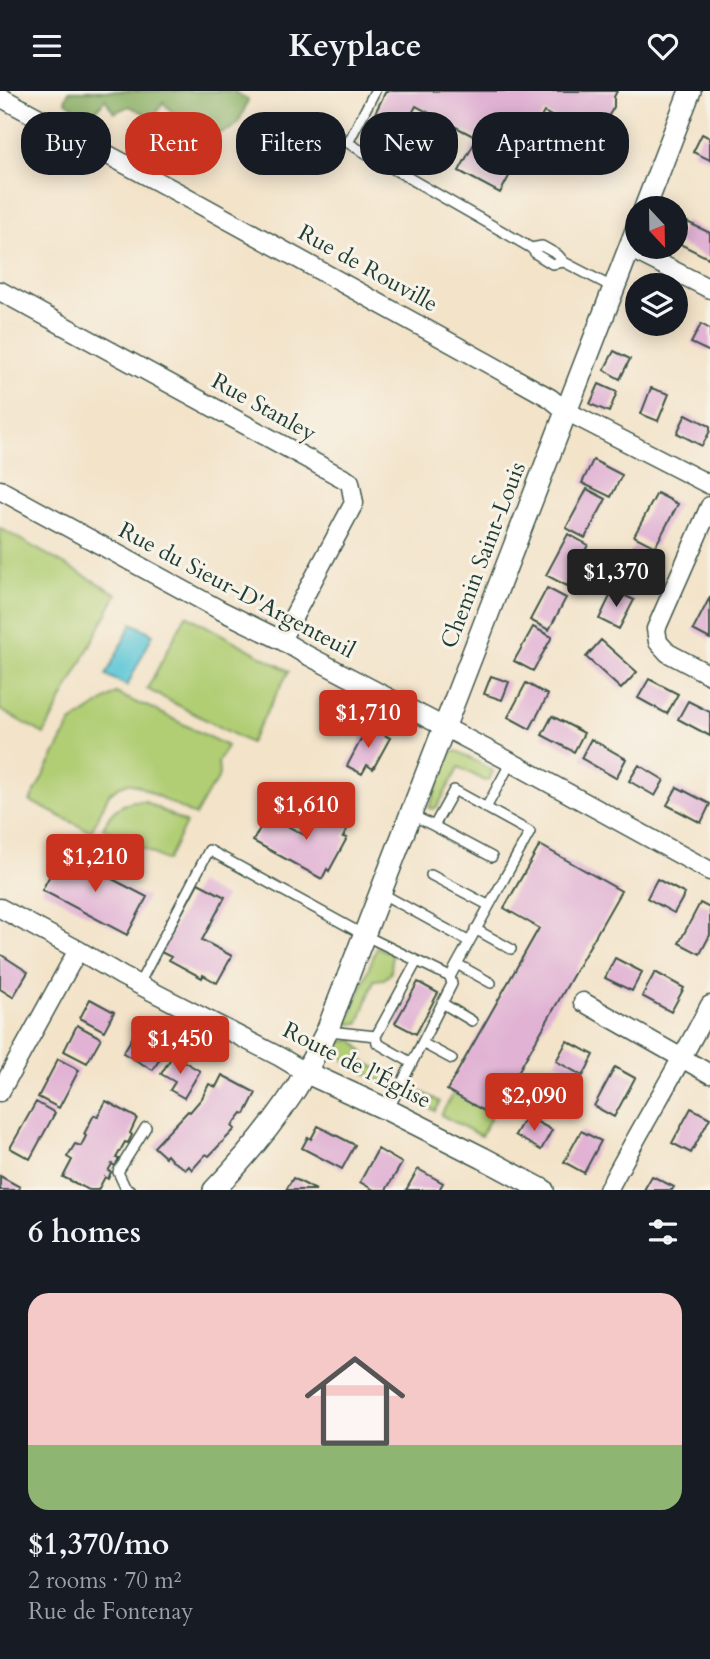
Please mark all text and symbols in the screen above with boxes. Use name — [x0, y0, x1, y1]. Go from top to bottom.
text: Keyplace — [288, 24, 422, 68]
icon: menu — [28, 27, 66, 65]
icon: heart — [644, 27, 682, 65]
chip: Buy — [21, 112, 111, 175]
chip: Rent — [125, 112, 222, 175]
chip: Filters — [236, 112, 346, 175]
chip: New — [360, 112, 458, 175]
chip: Apartment — [472, 112, 629, 175]
north arrow — [625, 196, 688, 259]
map controls — [625, 196, 688, 336]
street label: Rue de Rouville — [293, 217, 443, 319]
button: layers — [625, 273, 688, 336]
street label: Rue Stanley — [206, 365, 322, 449]
street label: Chemin Saint-Louis — [433, 457, 533, 653]
street label: Rue du Sieur-D'Argenteuil — [113, 514, 361, 666]
pin: $1,370 — [559, 549, 673, 609]
text: $1,370 — [583, 556, 649, 587]
pin: $1,710 — [311, 691, 425, 750]
text: $1,710 — [335, 697, 401, 728]
pin: $1,610 — [249, 783, 363, 842]
text: $1,610 — [273, 789, 339, 820]
pin: $1,210 — [38, 835, 152, 894]
text: $1,210 — [62, 841, 128, 872]
street label: Route de l'Église — [278, 1014, 436, 1116]
pin: $1,450 — [123, 1017, 237, 1076]
text: $1,450 — [147, 1023, 213, 1054]
pin: $2,090 — [477, 1073, 591, 1133]
text: $2,090 — [501, 1080, 567, 1111]
text: 6 homes — [28, 1212, 141, 1253]
icon: filters — [644, 1213, 682, 1251]
icon: home — [292, 1338, 418, 1464]
text: $1,370/mo — [28, 1524, 169, 1565]
text: 2 rooms · 70 m² — [28, 1565, 181, 1596]
text: Rue de Fontenay — [28, 1596, 194, 1627]

